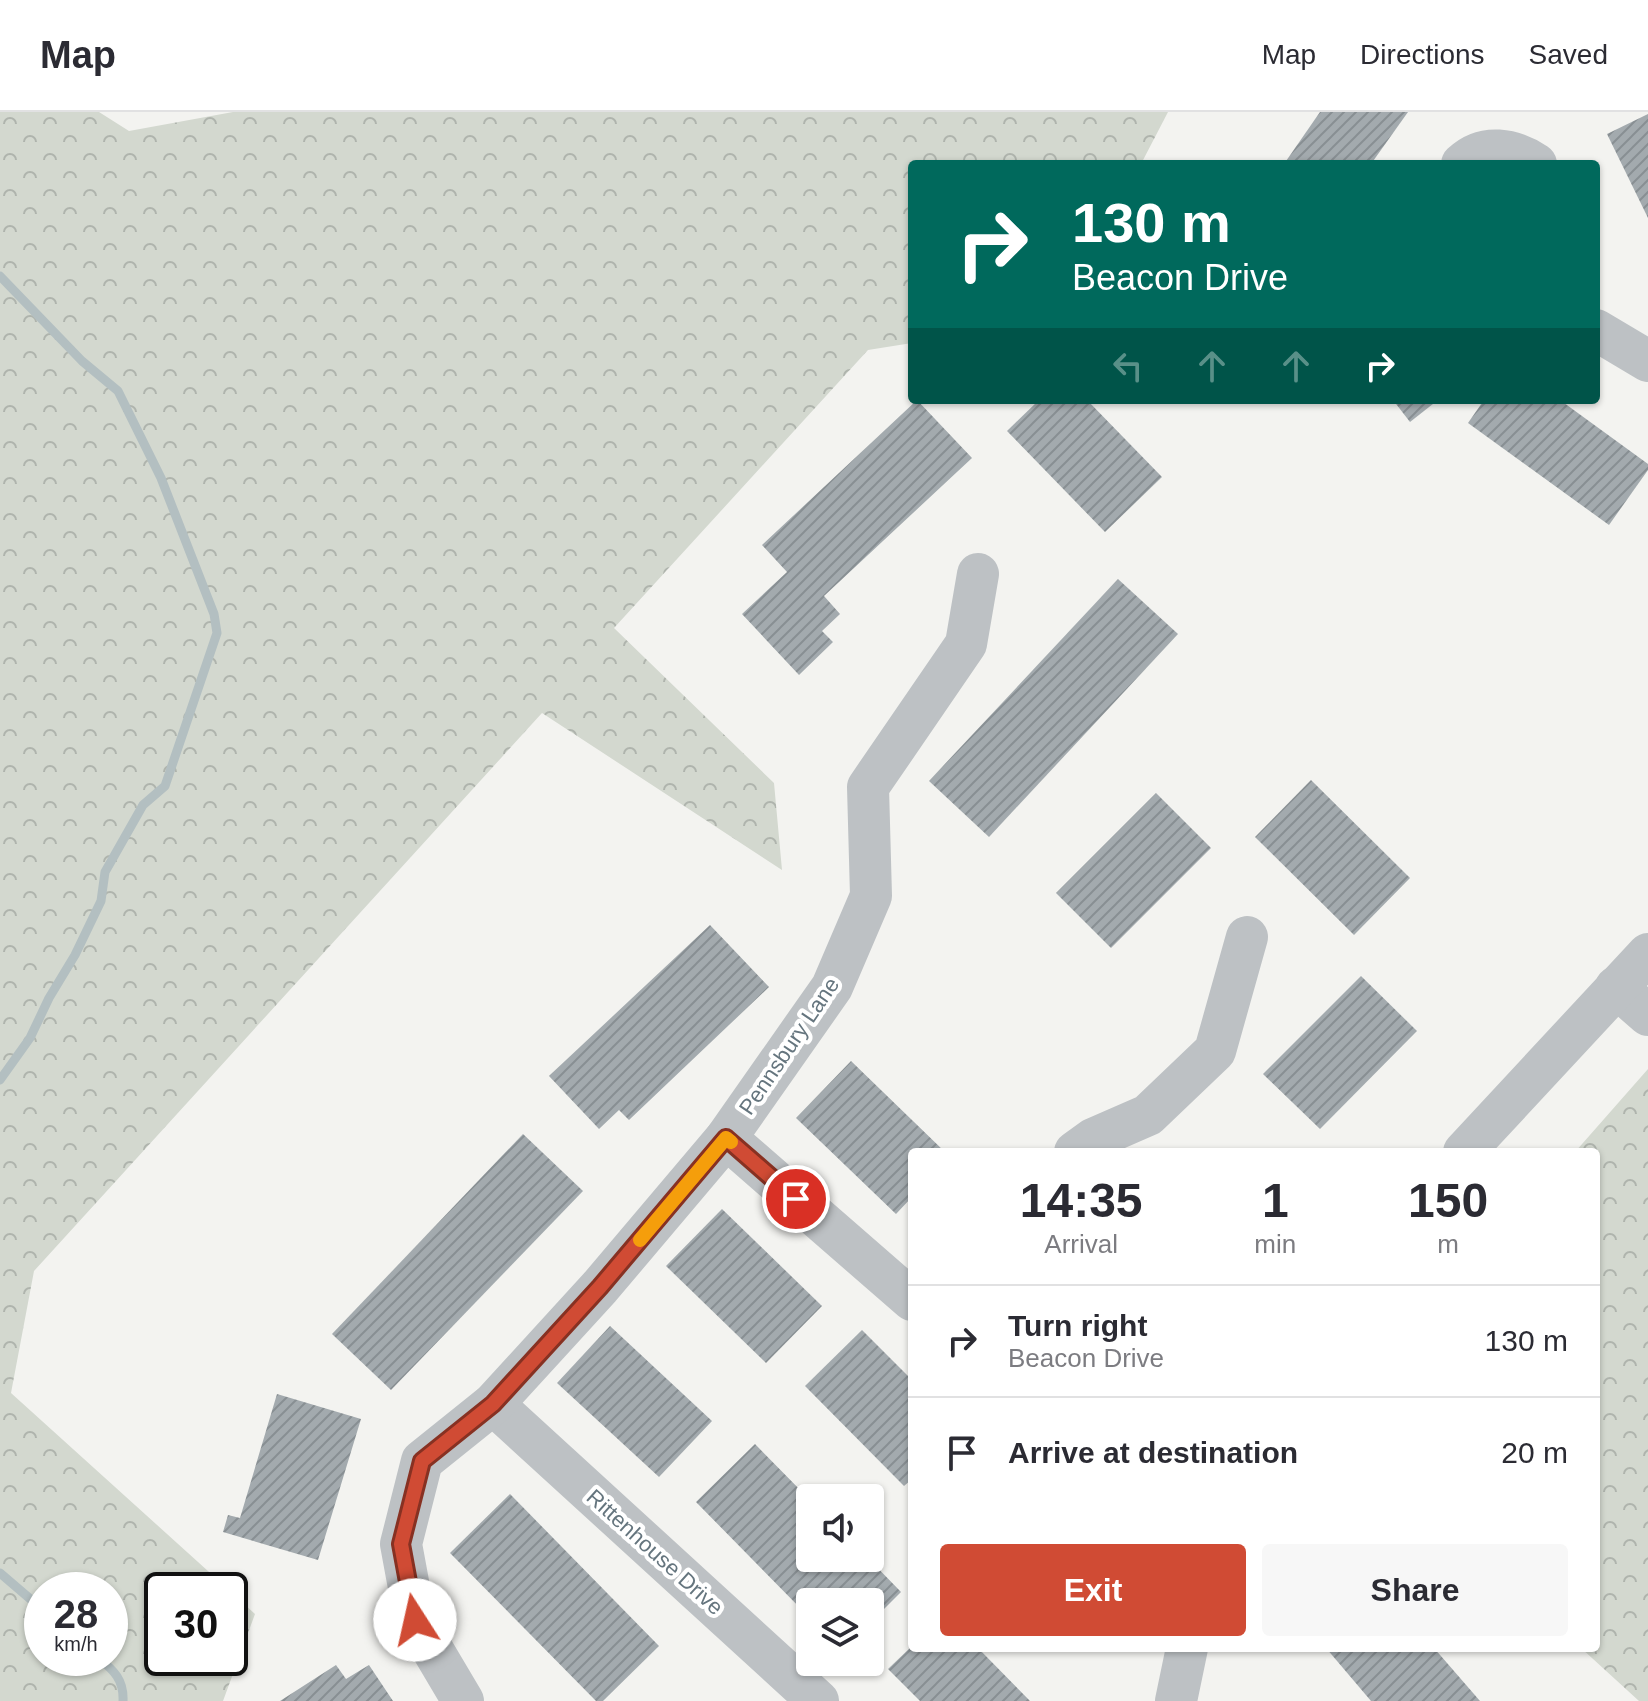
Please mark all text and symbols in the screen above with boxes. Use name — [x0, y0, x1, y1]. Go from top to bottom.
text: Map — [40, 34, 116, 76]
text: Map — [1262, 39, 1316, 70]
text: Directions — [1360, 39, 1485, 70]
text: Saved — [1529, 39, 1608, 70]
text: 130 m — [1072, 191, 1231, 254]
icon: right — [940, 192, 1044, 296]
text: Beacon Drive — [1072, 257, 1288, 298]
icon: left — [1106, 344, 1150, 388]
icon: ahead — [1190, 344, 1234, 388]
icon: ahead — [1274, 344, 1318, 388]
icon: right — [1358, 344, 1402, 388]
street label: Pennsbury Lane — [734, 973, 844, 1119]
pin — [762, 1165, 830, 1233]
text: 14:35 — [1020, 1174, 1143, 1227]
text: 1 — [1262, 1174, 1289, 1227]
text: 150 — [1408, 1174, 1488, 1227]
icon: arrive — [774, 1177, 818, 1221]
text: Arrival — [1044, 1229, 1118, 1259]
text: min — [1254, 1229, 1296, 1259]
text: m — [1437, 1229, 1459, 1259]
text: Turn right — [1008, 1309, 1147, 1342]
icon: right — [940, 1319, 984, 1363]
text: 130 m — [1485, 1324, 1568, 1357]
text: Beacon Drive — [1008, 1343, 1164, 1373]
icon: arrive — [940, 1431, 984, 1475]
text: Arrive at destination — [1008, 1436, 1298, 1469]
text: 20 m — [1501, 1436, 1568, 1469]
street label: Rittenhouse Drive — [582, 1484, 728, 1620]
map controls — [796, 1484, 884, 1676]
button: sound — [796, 1484, 884, 1572]
button: Exit — [940, 1544, 1246, 1636]
button: Share — [1262, 1544, 1568, 1636]
speed limit sign: 30 — [144, 1572, 248, 1676]
position arrow — [373, 1578, 457, 1662]
button: layers — [796, 1588, 884, 1676]
text: 28 — [54, 1592, 98, 1636]
text: km/h — [54, 1633, 98, 1655]

